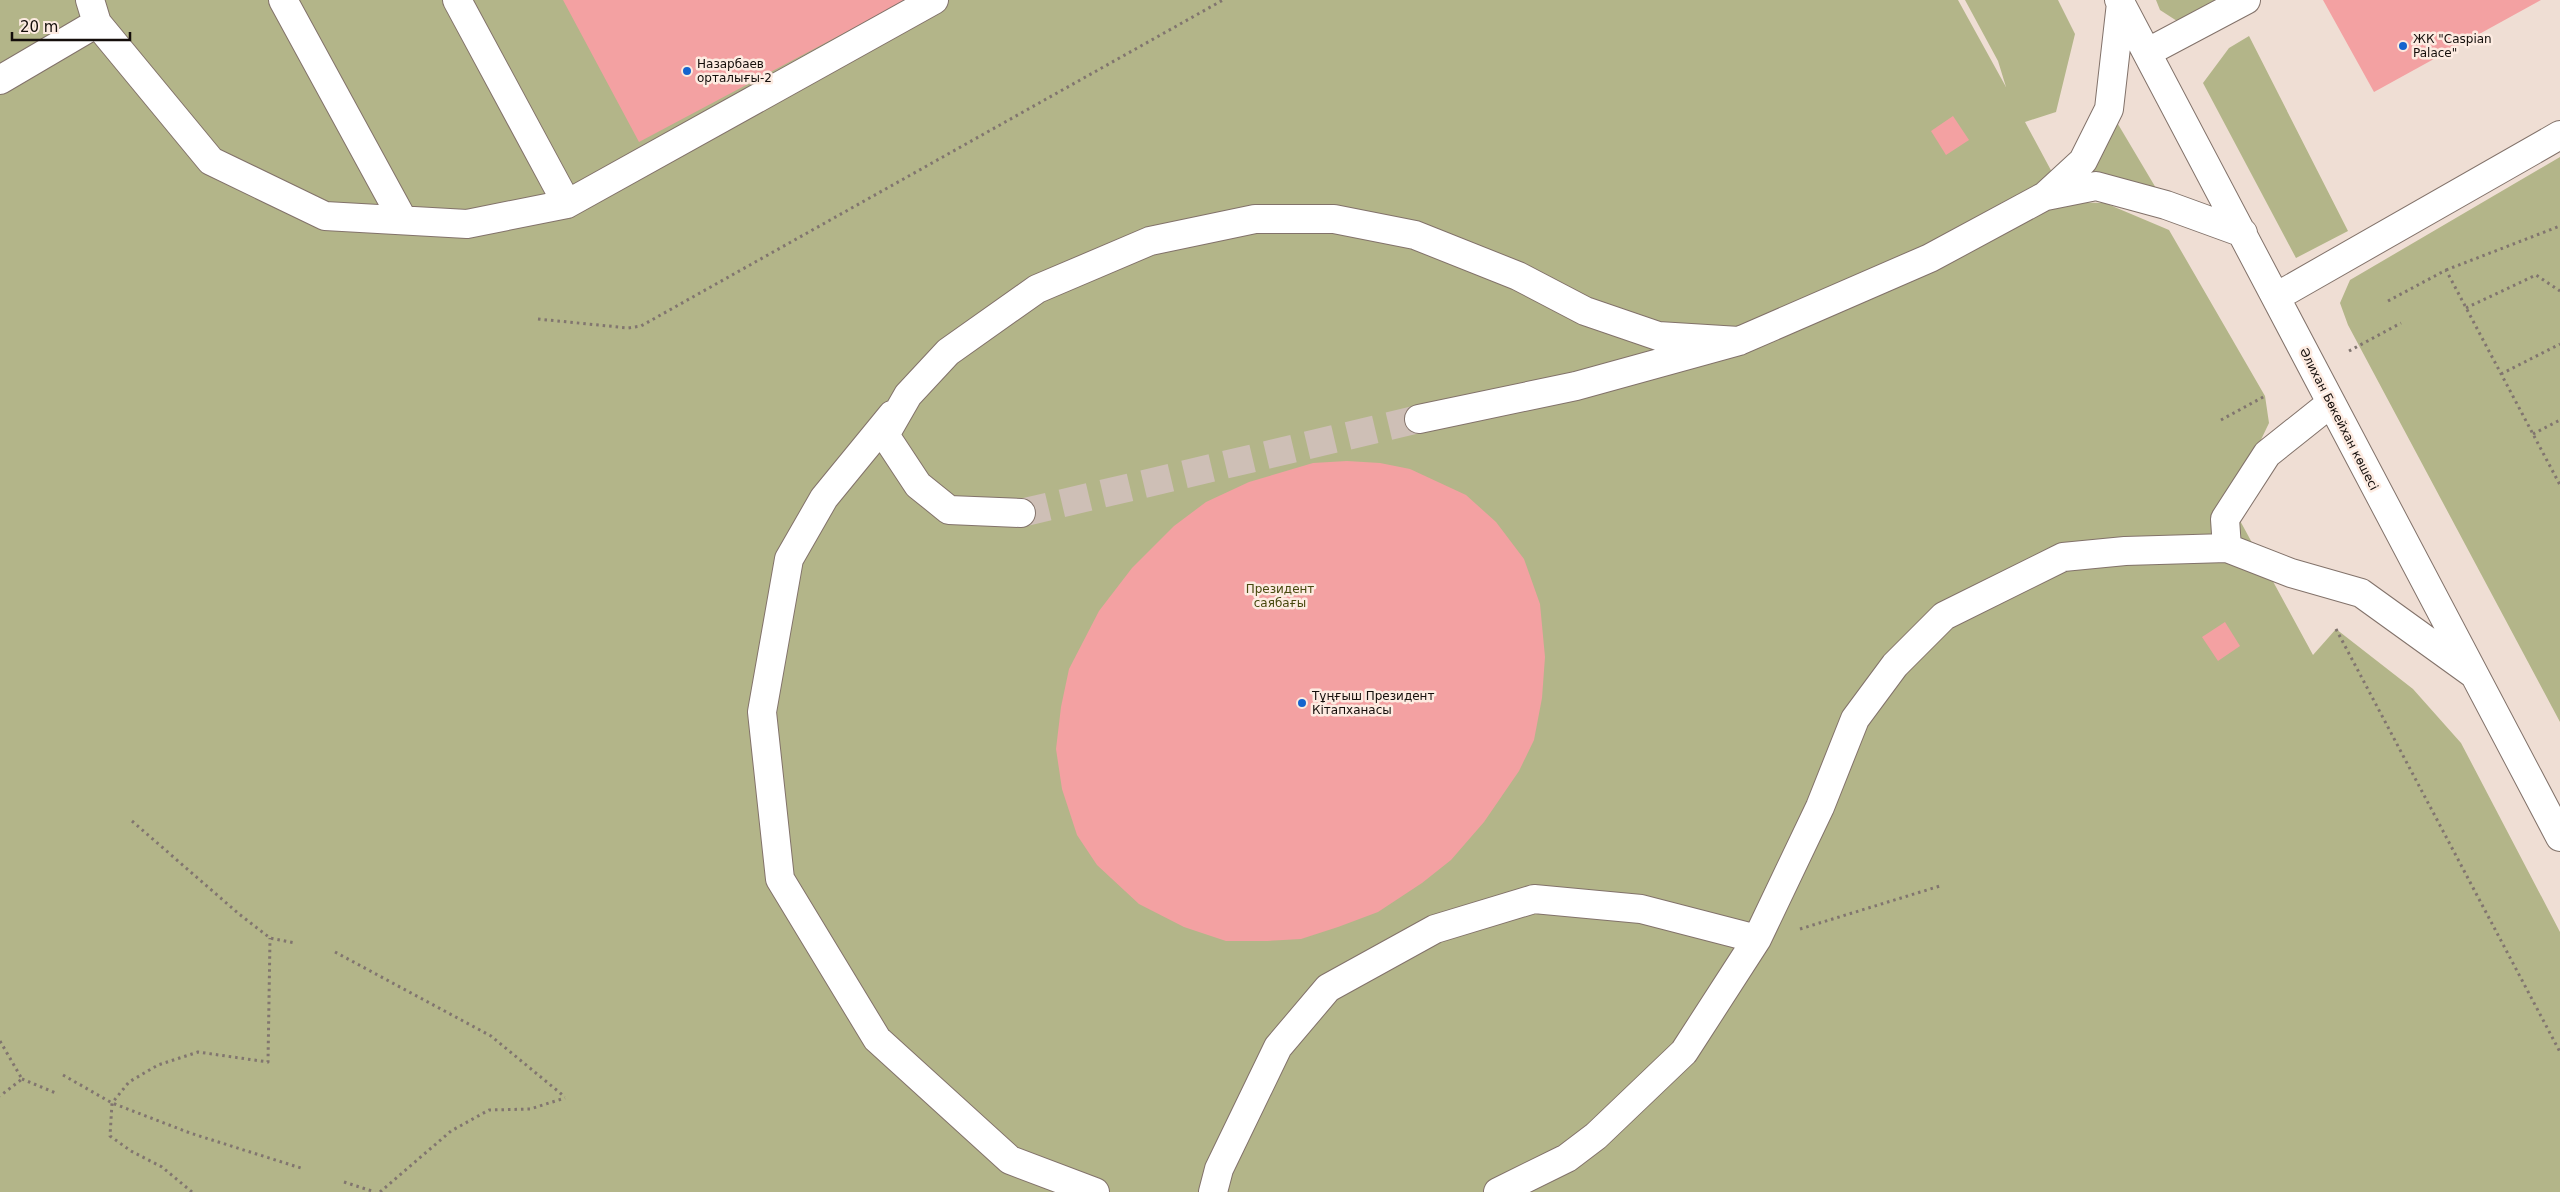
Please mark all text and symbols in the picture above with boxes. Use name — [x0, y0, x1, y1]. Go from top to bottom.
scale bar — [12, 10, 130, 42]
text: 20 m — [20, 18, 58, 36]
place label: ЖК "Caspian Palace" — [2413, 32, 2492, 60]
marker: ЖК "Caspian Palace" — [2397, 40, 2409, 52]
place label: Назарбаев орталығы-2 — [697, 57, 772, 85]
marker: Назарбаев орталығы-2 — [681, 65, 693, 77]
street label: Әлихан Бөкейхан көшесі — [2297, 345, 2381, 493]
park label: Президент саябағы — [1246, 582, 1314, 610]
place label: Тұңғыш Президент Кітапханасы — [1311, 689, 1434, 717]
marker: Тұңғыш Президент Кітапханасы — [1296, 697, 1308, 709]

